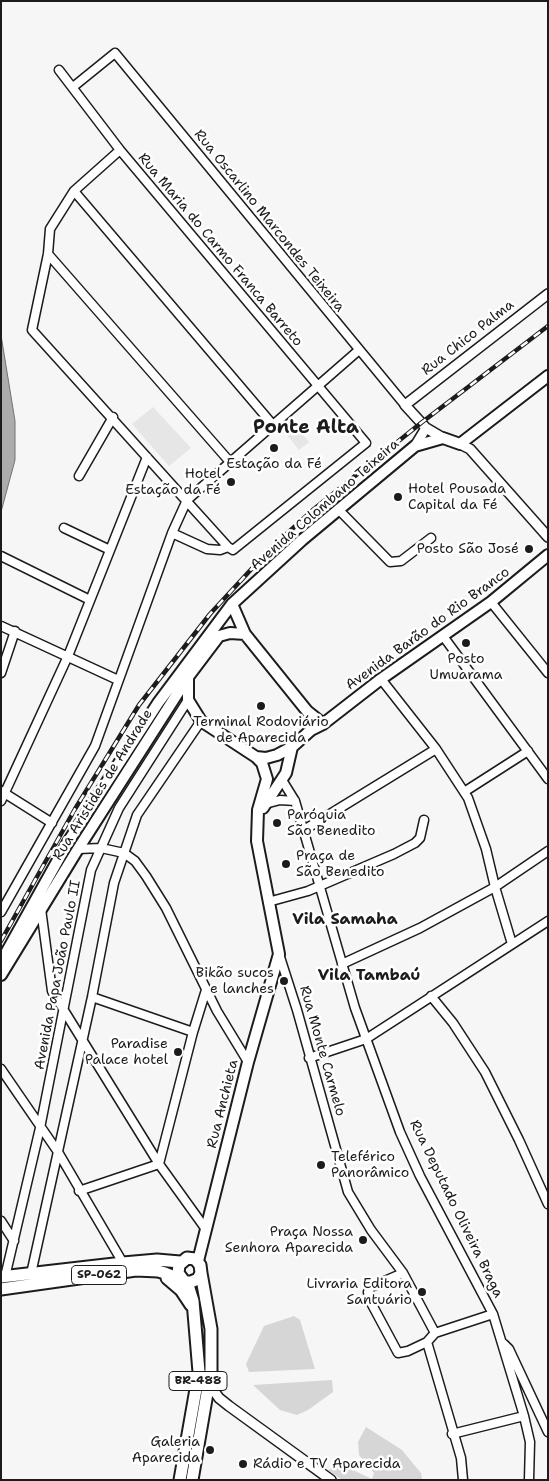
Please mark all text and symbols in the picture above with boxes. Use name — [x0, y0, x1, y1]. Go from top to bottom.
street label: Rua Oscarlino Marcondes Teixeira — [190, 126, 348, 316]
street label: Rua Maria do Carmo Franca Barreto — [134, 150, 306, 350]
street label: Rua Chico Palma — [419, 297, 517, 379]
district label: Ponte Alta — [253, 417, 359, 439]
street label: Avenida Colombano Teixeira — [247, 436, 403, 574]
marker: Estação da Fé — [268, 442, 280, 454]
place label: Estação da Fé — [226, 456, 322, 472]
place label: Hotel Estação da Fé — [125, 466, 221, 498]
marker: Hotel Estação da Fé — [225, 476, 237, 488]
place label: Hotel Pousada Capital da Fé — [408, 481, 506, 514]
marker: Hotel Pousada Capital da Fé — [392, 491, 404, 503]
place label: Posto São José — [417, 541, 519, 557]
marker: Posto São José — [523, 543, 535, 555]
street label: Avenida Barão do Rio Branco — [343, 564, 513, 694]
marker: Posto Umuarama — [460, 637, 472, 649]
place label: Posto Umuarama — [430, 651, 502, 684]
marker: Terminal Rodoviário de Aparecida — [255, 700, 267, 712]
street label: Rua Aristides de Andrade — [50, 706, 156, 864]
place label: Terminal Rodoviário de Aparecida — [193, 714, 329, 746]
place label: Paróquia São Benedito — [287, 807, 376, 840]
marker: Paróquia São Benedito — [271, 817, 283, 829]
place label: Praça de São Benedito — [296, 848, 385, 880]
marker: Praça de São Benedito — [280, 858, 292, 870]
street label: Avenida Papa João Paulo II — [31, 879, 85, 1071]
district label: Vila Samaha — [292, 910, 398, 930]
place label: Bikão sucos e lanches — [196, 965, 274, 998]
district label: Vila Tambaú — [318, 966, 420, 986]
marker: Bikão sucos e lanches — [278, 975, 290, 987]
street label: Rua Monte Carmelo — [295, 984, 349, 1118]
place label: Paradise Palace hotel — [85, 1036, 168, 1068]
marker: Paradise Palace hotel — [172, 1046, 184, 1058]
street label: Rua Anchieta — [204, 1058, 242, 1150]
street label: Rua Deputado Oliveira Braga — [406, 1117, 506, 1301]
place label: Teleférico Panorâmico — [331, 1149, 409, 1182]
marker: Teleférico Panorâmico — [315, 1159, 327, 1171]
place label: Praça Nossa Senhora Aparecida — [225, 1224, 353, 1256]
marker: Praça Nossa Senhora Aparecida — [357, 1234, 369, 1246]
road number: SP-062 — [72, 1266, 126, 1284]
place label: Livraria Editora Santuário — [306, 1276, 412, 1308]
marker: Livraria Editora Santuário — [416, 1286, 428, 1298]
road number: BR-488 — [169, 1372, 227, 1390]
place label: Galeria Aparecida — [132, 1434, 200, 1466]
marker: Galeria Aparecida — [204, 1444, 216, 1456]
place label: Rádio e TV Aparecida — [253, 1456, 400, 1472]
marker: Rádio e TV Aparecida — [237, 1458, 249, 1470]

